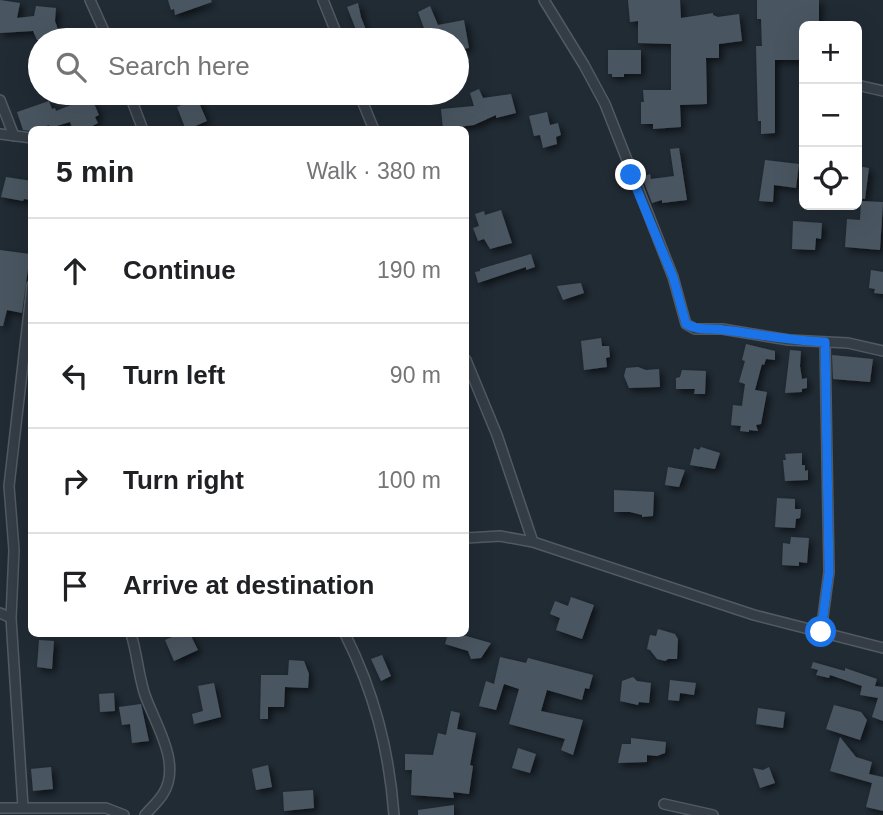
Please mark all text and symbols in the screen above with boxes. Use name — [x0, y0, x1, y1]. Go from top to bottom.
map controls — [799, 21, 862, 210]
button: + — [799, 21, 862, 84]
search box — [28, 28, 469, 105]
icon: search — [52, 48, 90, 86]
text: Search here — [108, 51, 250, 81]
button: − — [799, 84, 862, 147]
button: locate — [799, 147, 862, 210]
text: 5 min — [56, 155, 134, 188]
text: Walk · 380 m — [306, 158, 441, 184]
route end — [615, 159, 646, 190]
icon: ahead — [56, 252, 94, 290]
text: Continue — [123, 255, 236, 285]
text: 190 m — [377, 257, 441, 283]
icon: left — [56, 357, 94, 395]
text: Turn left — [123, 360, 225, 390]
text: 90 m — [390, 362, 441, 388]
icon: right — [56, 462, 94, 500]
text: Turn right — [123, 465, 244, 495]
text: 100 m — [377, 467, 441, 493]
icon: arrive — [56, 567, 94, 605]
text: Arrive at destination — [123, 570, 374, 600]
route start — [805, 616, 836, 647]

